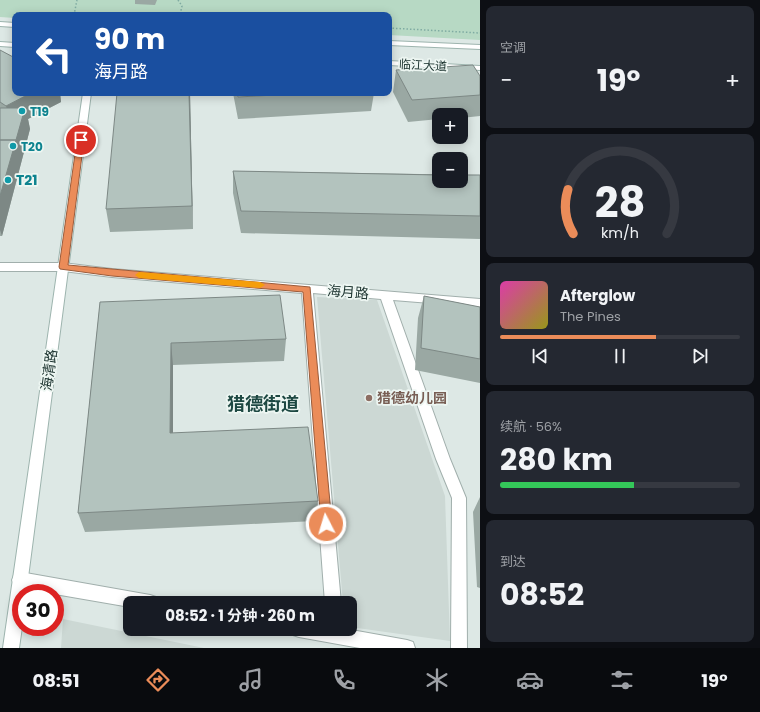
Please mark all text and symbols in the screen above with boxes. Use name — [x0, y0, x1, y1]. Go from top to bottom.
text: 90 m — [94, 20, 165, 59]
icon: left — [28, 28, 80, 80]
text: 空调 — [500, 38, 526, 57]
street label: 临江大道 — [399, 55, 447, 75]
text: 海月路 — [94, 59, 148, 84]
text: 19° — [597, 59, 640, 102]
text: − — [500, 65, 512, 96]
text: + — [725, 65, 740, 96]
place label: T19 — [30, 103, 49, 120]
marker: T19 — [17, 106, 27, 116]
map controls — [432, 108, 468, 188]
button: + — [432, 108, 468, 144]
pin — [64, 123, 98, 157]
icon: arrive — [70, 129, 92, 151]
place label: T20 — [21, 138, 43, 155]
marker: T20 — [8, 141, 18, 151]
button: − — [432, 152, 468, 188]
place label: T21 — [16, 170, 38, 190]
text: 28 — [595, 172, 645, 231]
marker: T21 — [3, 175, 13, 185]
text: km/h — [601, 222, 639, 242]
street label: 海月路 — [326, 280, 370, 304]
text: Afterglow — [560, 285, 635, 306]
text: The Pines — [560, 307, 621, 326]
icon: previous — [529, 345, 551, 367]
icon: pause — [609, 345, 631, 367]
icon: next — [689, 345, 711, 367]
street label: 海清路 — [36, 348, 62, 392]
place label: 猎德幼儿园 — [377, 388, 447, 408]
district label: 猎德街道 — [227, 391, 299, 416]
marker: 猎德幼儿园 — [364, 393, 374, 403]
text: 续航 · 56% — [500, 417, 562, 436]
text: 280 km — [500, 438, 613, 481]
position arrow — [305, 503, 347, 545]
text: 到达 — [500, 552, 526, 571]
text: 08:52 — [500, 573, 584, 616]
speed limit sign: 30 — [12, 584, 64, 636]
text: 08:52 · 1 分钟 · 260 m — [165, 605, 315, 626]
icon: directions — [144, 666, 172, 694]
icon: music — [237, 666, 265, 694]
icon: phone — [330, 666, 358, 694]
icon: climate — [423, 666, 451, 694]
icon: car — [516, 666, 544, 694]
icon: filters — [608, 666, 636, 694]
text: 08:51 — [32, 668, 79, 693]
text: 19° — [701, 668, 727, 693]

